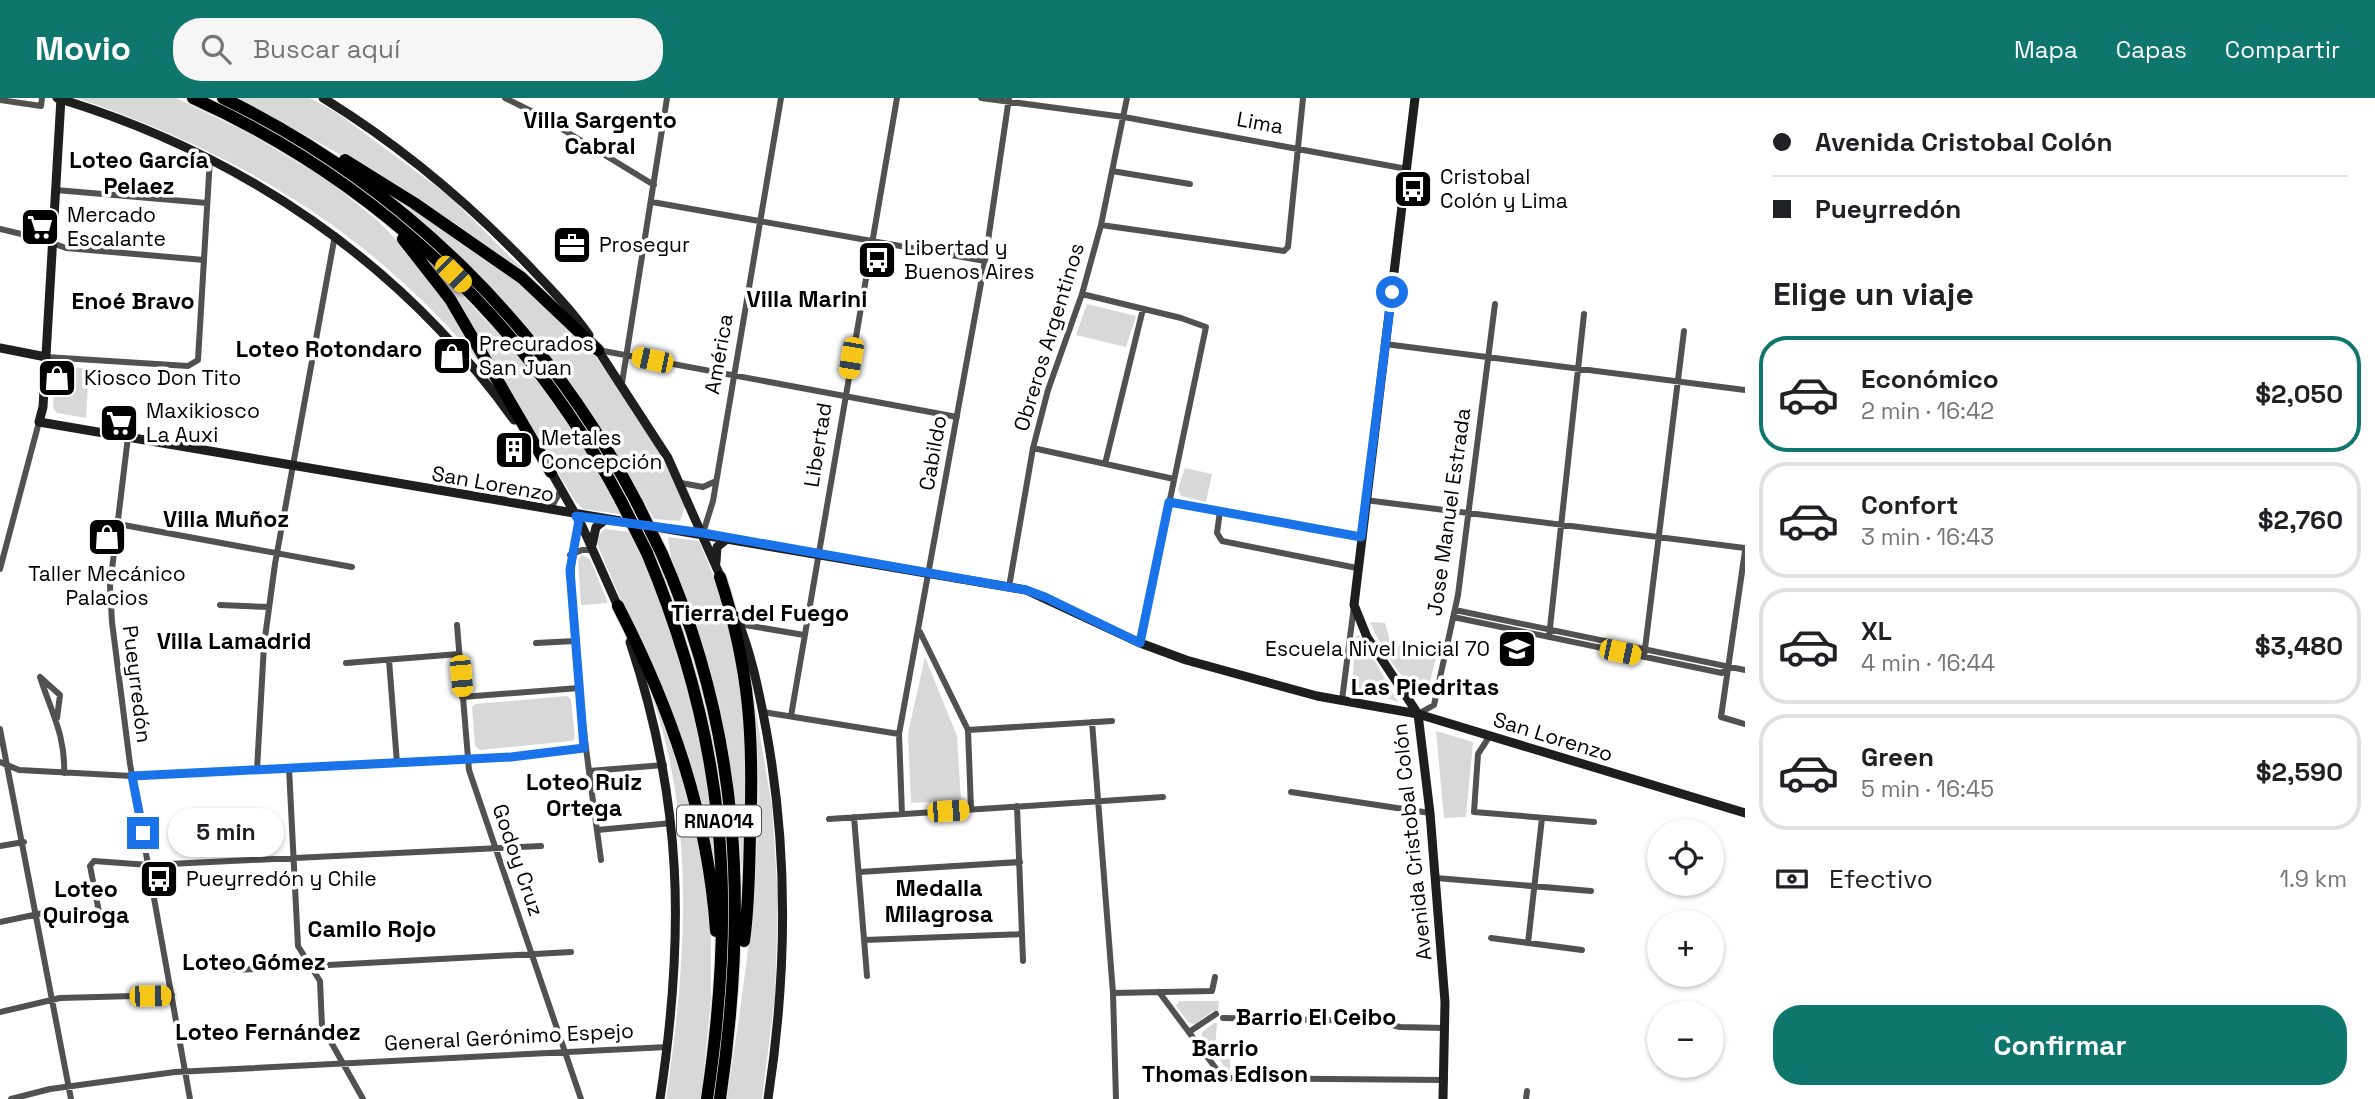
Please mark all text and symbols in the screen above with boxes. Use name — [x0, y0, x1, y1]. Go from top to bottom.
search box — [173, 18, 663, 81]
text: Movio — [35, 28, 131, 70]
icon: search — [197, 30, 235, 68]
text: Buscar aquí — [253, 32, 400, 66]
text: Mapa — [2014, 34, 2078, 65]
text: Capas — [2116, 34, 2187, 65]
text: Compartir — [2225, 34, 2340, 65]
district label: Villa Sargento Cabral — [523, 105, 677, 161]
street label: Lima — [1235, 105, 1285, 140]
text: Avenida Cristobal Colón — [1815, 125, 2113, 159]
district label: Loteo García Pelaez — [69, 145, 209, 201]
place label: Cristobal Colón y Lima — [1440, 163, 1568, 214]
bus stop icon: Cristobal Colón y Lima — [1392, 168, 1434, 210]
text: Pueyrredón — [1815, 192, 1961, 226]
place label: Mercado Escalante — [67, 201, 166, 252]
supermarket icon: Mercado Escalante — [19, 206, 61, 248]
office icon: Prosegur — [551, 224, 593, 266]
place label: Prosegur — [599, 231, 690, 258]
place label: Libertad y Buenos Aires — [904, 234, 1035, 285]
bus stop icon: Libertad y Buenos Aires — [856, 239, 898, 281]
street label: Obreros Argentinos — [1007, 240, 1090, 434]
car — [431, 252, 476, 296]
text: Elige un viaje — [1773, 274, 1974, 314]
route start — [1376, 276, 1408, 308]
district label: Villa Marini — [747, 284, 867, 314]
district label: Enoé Bravo — [71, 286, 195, 316]
street label: América — [698, 311, 739, 396]
place label: Precurados San Juan — [479, 330, 594, 381]
district label: Loteo Rotondaro — [236, 334, 422, 364]
shop icon: Precurados San Juan — [431, 335, 473, 377]
car — [838, 335, 865, 381]
car — [630, 345, 675, 375]
shop icon: Kiosco Don Tito — [36, 357, 78, 399]
text: Económico — [1861, 362, 1999, 396]
icon: car — [1777, 363, 1840, 426]
place label: Kiosco Don Tito — [84, 364, 241, 391]
text: $2,050 — [2255, 377, 2343, 411]
text: 2 min · 16:42 — [1861, 396, 1994, 426]
place label: Maxikiosco La Auxi — [146, 397, 260, 448]
street label: Libertad — [797, 401, 838, 489]
supermarket icon: Maxikiosco La Auxi — [98, 402, 140, 444]
street label: Jose Manuel Estrada — [1421, 406, 1476, 618]
street label: Cabildo — [913, 413, 952, 493]
place label: Metales Concepción — [541, 424, 662, 475]
building icon: Metales Concepción — [493, 429, 535, 471]
street label: San Lorenzo — [430, 459, 556, 508]
text: Confort — [1861, 488, 1958, 522]
icon: car — [1777, 489, 1840, 552]
text: $2,760 — [2258, 503, 2343, 537]
district label: Villa Muñoz — [163, 504, 289, 534]
shop icon: Taller Mecánico Palacios — [86, 516, 128, 558]
text: 3 min · 16:43 — [1861, 522, 1994, 552]
place label: Taller Mecánico Palacios — [28, 560, 186, 611]
district label: Tierra del Fuego — [671, 598, 849, 628]
text: XL — [1861, 614, 1892, 648]
icon: car — [1777, 615, 1840, 678]
street label: Pueyrredón — [117, 624, 158, 744]
district label: Villa Lamadrid — [157, 626, 311, 656]
school or university icon: Escuela Nivel Inicial 70 — [1496, 628, 1538, 670]
text: $3,480 — [2255, 629, 2343, 663]
place label: Escuela Nivel Inicial 70 — [1265, 635, 1490, 662]
car — [1598, 637, 1643, 667]
text: 4 min · 16:44 — [1861, 648, 1995, 678]
car — [449, 654, 474, 698]
district label: Las Piedritas — [1351, 671, 1499, 702]
street label: San Lorenzo — [1490, 705, 1616, 768]
street label: Avenida Cristobal Colón — [1386, 722, 1437, 962]
text: Green — [1861, 740, 1934, 774]
icon: car — [1777, 741, 1840, 804]
text: $2,590 — [2256, 755, 2343, 789]
district label: Loteo Ruiz Ortega — [526, 767, 642, 823]
text: 5 min · 16:45 — [1861, 774, 1994, 804]
car — [927, 799, 970, 823]
street label: Godoy Cruz — [487, 800, 550, 919]
road number: RNA014 — [677, 806, 761, 836]
callout: 5 min — [168, 808, 283, 858]
route end — [127, 817, 159, 849]
text: 5 min — [196, 817, 256, 847]
map controls — [1647, 819, 1724, 1078]
button: locate — [1647, 819, 1724, 896]
bus stop icon: Pueyrredón y Chile — [138, 858, 180, 900]
icon: cash — [1773, 860, 1811, 898]
text: Efectivo — [1829, 862, 1933, 896]
text: 1.9 km — [2279, 864, 2347, 894]
place label: Pueyrredón y Chile — [186, 865, 377, 892]
district label: Medalla Milagrosa — [885, 873, 993, 929]
district label: Loteo Quiroga — [43, 874, 129, 930]
button: + — [1647, 910, 1724, 987]
district label: Camilo Rojo — [308, 914, 436, 944]
district label: Loteo Gómez — [182, 947, 326, 977]
car — [129, 985, 172, 1007]
button: − — [1647, 1001, 1724, 1078]
district label: Barrio El Ceibo — [1236, 1002, 1396, 1032]
button: Confirmar — [1773, 1005, 2347, 1085]
street label: General Gerónimo Espejo — [383, 1016, 635, 1057]
district label: Loteo Fernández — [175, 1017, 361, 1047]
district label: Barrio Thomas Edison — [1142, 1033, 1308, 1089]

